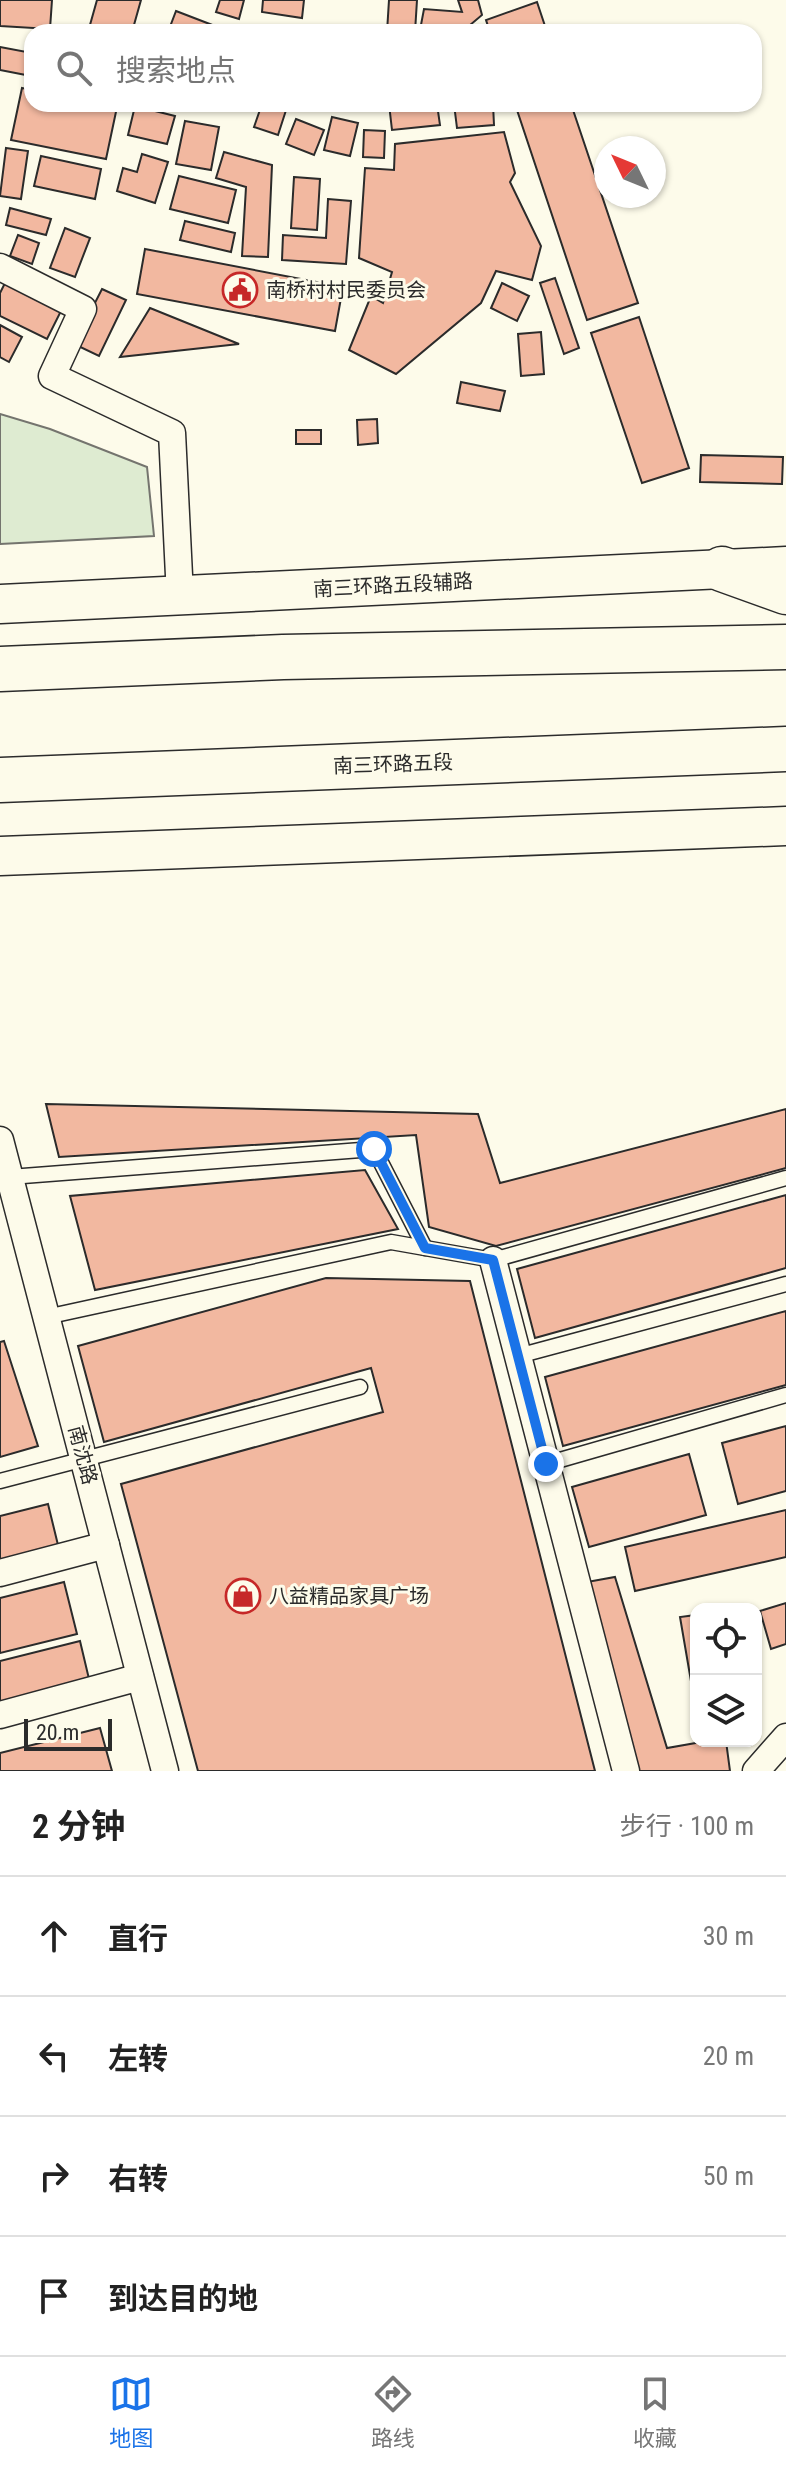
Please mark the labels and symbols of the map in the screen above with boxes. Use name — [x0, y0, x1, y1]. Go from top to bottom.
north arrow — [594, 136, 666, 208]
public building icon: 南桥村村民委员会 — [221, 271, 259, 309]
place label: 南桥村村民委员会 — [266, 278, 426, 302]
street label: 南三环路五段辅路 — [312, 569, 474, 601]
street label: 南三环路五段 — [333, 750, 453, 778]
route start — [356, 1131, 392, 1167]
street label: 南沈路 — [64, 1423, 102, 1487]
route end — [528, 1446, 564, 1482]
shop icon: 八益精品家具广场 — [224, 1577, 262, 1615]
place label: 八益精品家具广场 — [269, 1584, 429, 1608]
scale bar — [24, 1715, 112, 1751]

